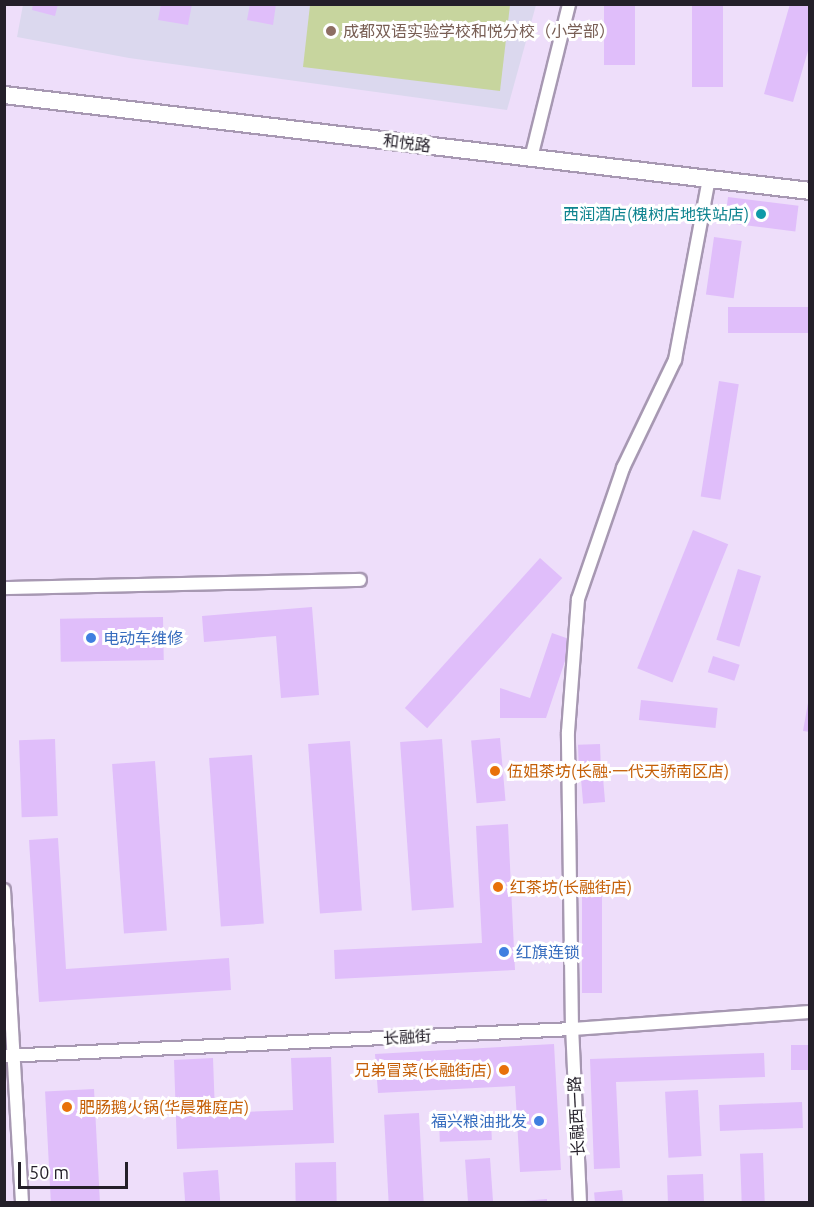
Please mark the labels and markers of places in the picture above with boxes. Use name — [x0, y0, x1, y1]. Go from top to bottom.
place label: 成都双语实验学校和悦分校（小学部） — [343, 21, 615, 41]
marker: 成都双语实验学校和悦分校（小学部） — [324, 24, 338, 38]
place label: 西润酒店(槐树店地铁站店) — [563, 204, 749, 224]
marker: 西润酒店(槐树店地铁站店) — [754, 207, 768, 221]
place label: 电动车维修 — [103, 628, 183, 648]
marker: 电动车维修 — [84, 631, 98, 645]
place label: 伍姐茶坊(长融·一代天骄南区店) — [507, 761, 729, 781]
marker: 伍姐茶坊(长融·一代天骄南区店) — [488, 764, 502, 778]
place label: 红茶坊(长融街店) — [510, 877, 632, 897]
marker: 红茶坊(长融街店) — [491, 880, 505, 894]
place label: 红旗连锁 — [516, 942, 580, 962]
marker: 红旗连锁 — [497, 945, 511, 959]
place label: 兄弟冒菜(长融街店) — [354, 1060, 492, 1080]
marker: 兄弟冒菜(长融街店) — [497, 1063, 511, 1077]
place label: 肥肠鹅火锅(华晨雅庭店) — [79, 1097, 249, 1117]
marker: 肥肠鹅火锅(华晨雅庭店) — [60, 1100, 74, 1114]
place label: 福兴粮油批发 — [431, 1111, 527, 1131]
marker: 福兴粮油批发 — [532, 1114, 546, 1128]

